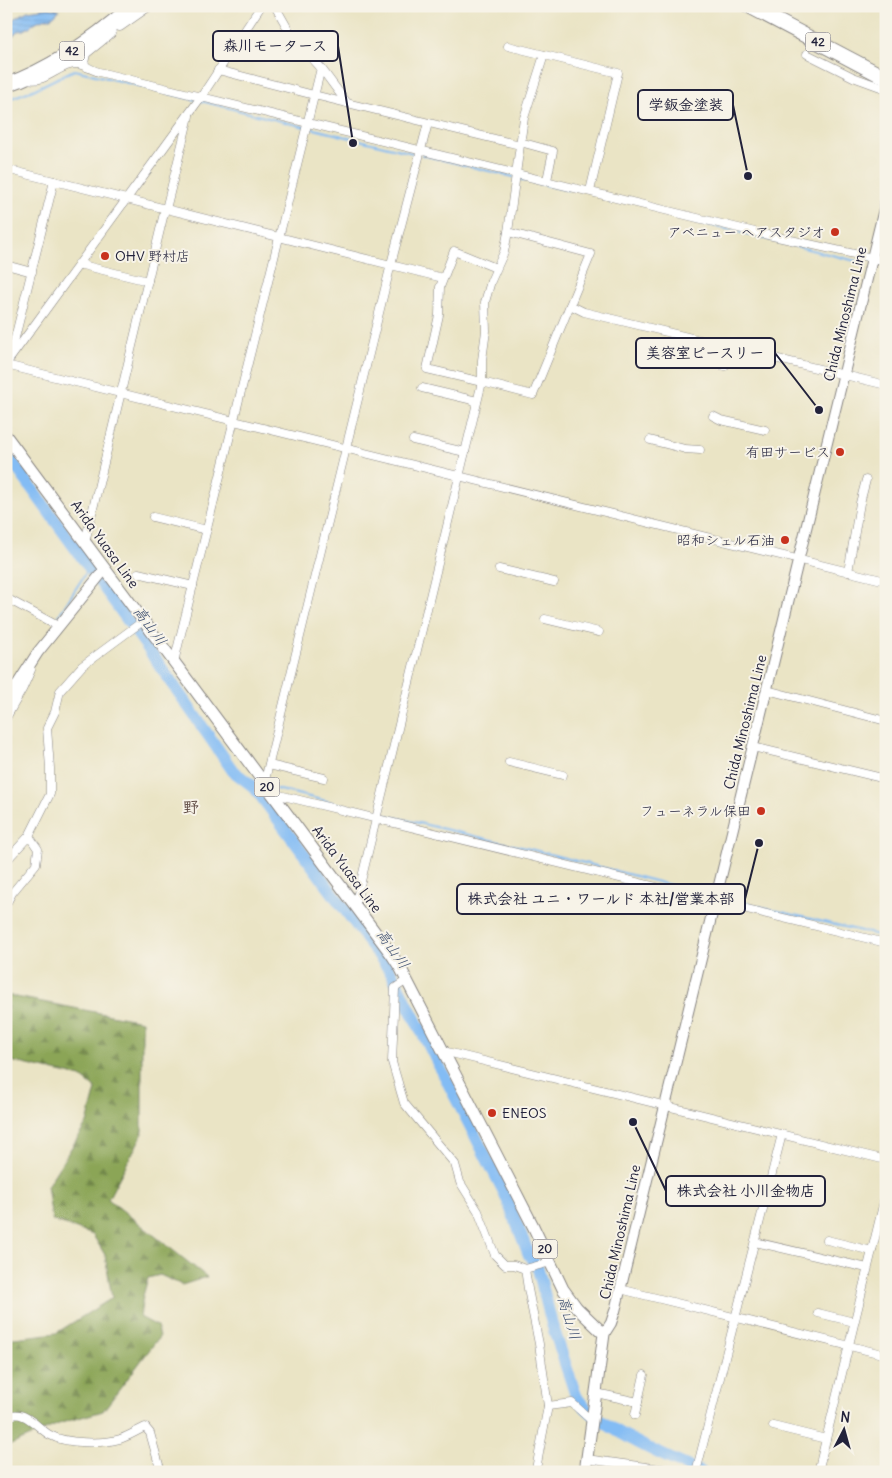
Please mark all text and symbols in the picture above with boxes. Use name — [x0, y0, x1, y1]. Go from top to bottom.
callout: 森川モータース — [213, 31, 338, 61]
road number: 42 — [806, 32, 830, 52]
text: 森川モータース — [223, 36, 327, 55]
road number: 42 — [60, 41, 84, 60]
callout: 学鈑金塗装 — [638, 90, 733, 120]
text: 学鈑金塗装 — [648, 95, 724, 114]
place label: アベニュー ヘアスタジオ — [667, 223, 825, 241]
marker: アベニュー ヘアスタジオ — [829, 226, 841, 238]
street label: Chida Minoshima Line — [820, 245, 870, 383]
place label: OHV 野村店 — [115, 247, 190, 265]
marker: OHV 野村店 — [99, 250, 111, 262]
callout: 美容室ピースリー — [636, 338, 775, 368]
text: 美容室ピースリー — [646, 343, 764, 362]
place label: 有田サービス — [746, 443, 830, 461]
marker: 有田サービス — [834, 446, 846, 458]
street label: Arida Yuasa Line — [67, 496, 143, 592]
place label: 昭和シェル石油 — [677, 531, 775, 549]
marker: 昭和シェル石油 — [779, 534, 791, 546]
water label: 高山川 — [129, 602, 171, 649]
street label: Chida Minoshima Line — [720, 653, 770, 791]
road number: 20 — [254, 778, 280, 796]
district label: 野 — [183, 797, 199, 817]
place label: フューネラル保田 — [640, 802, 751, 820]
marker: フューネラル保田 — [755, 805, 767, 817]
street label: Arida Yuasa Line — [308, 822, 386, 916]
callout: 株式会社 ユニ・ワールド 本社/営業本部 — [457, 884, 745, 914]
text: 株式会社 ユニ・ワールド 本社/営業本部 — [468, 889, 735, 908]
water label: 高山川 — [373, 925, 414, 973]
place label: ENEOS — [502, 1104, 547, 1122]
marker: ENEOS — [486, 1107, 498, 1119]
street label: Chida Minoshima Line — [596, 1163, 644, 1301]
callout: 株式会社 小川金物店 — [666, 1176, 825, 1206]
text: 株式会社 小川金物店 — [677, 1181, 815, 1200]
road number: 20 — [532, 1240, 558, 1258]
water label: 高山川 — [554, 1294, 585, 1342]
north arrow — [820, 1406, 870, 1456]
text: N — [840, 1408, 851, 1427]

